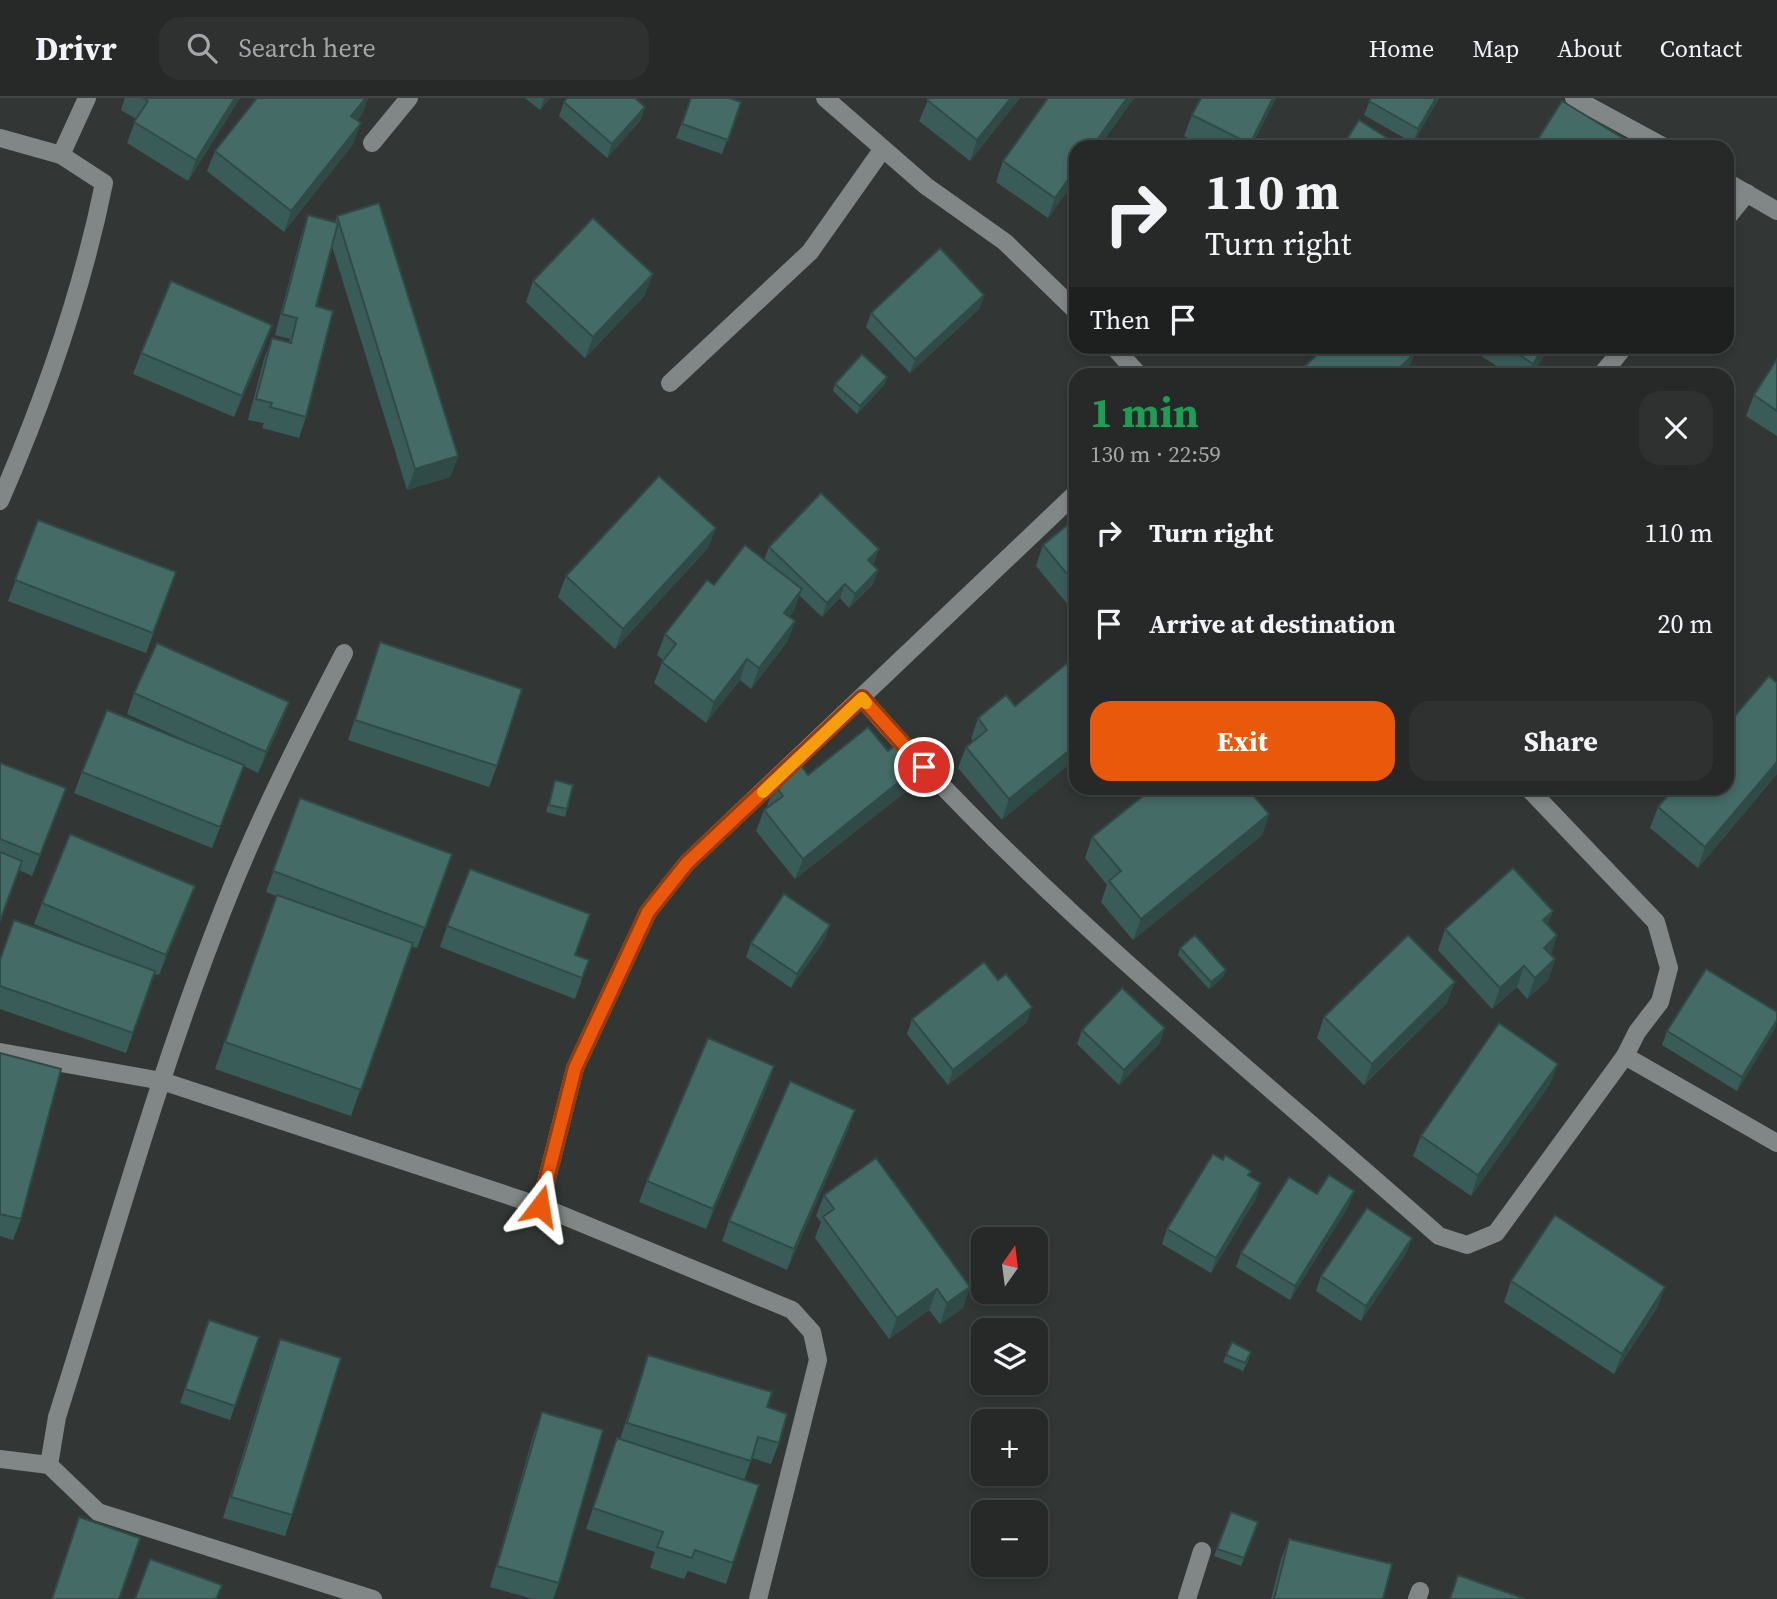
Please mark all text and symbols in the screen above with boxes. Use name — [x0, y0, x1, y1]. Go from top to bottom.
search box — [159, 17, 649, 80]
text: Drivr — [35, 26, 117, 71]
icon: search — [183, 29, 221, 67]
text: Search here — [239, 30, 376, 66]
text: Home — [1369, 32, 1434, 65]
text: Map — [1472, 32, 1519, 65]
text: About — [1557, 32, 1622, 65]
text: Contact — [1660, 32, 1742, 65]
text: 110 m — [1205, 158, 1340, 225]
icon: right — [1090, 168, 1181, 259]
text: Turn right — [1205, 222, 1351, 266]
icon: arrive — [1164, 301, 1202, 339]
text: Then — [1090, 302, 1150, 338]
text: 1 min — [1090, 383, 1199, 441]
button: close — [1639, 391, 1713, 465]
text: 130 m · 22:59 — [1090, 438, 1221, 470]
icon: right — [1090, 514, 1128, 552]
text: Turn right — [1149, 515, 1273, 551]
text: 110 m — [1645, 515, 1713, 551]
icon: arrive — [1090, 605, 1128, 643]
text: Arrive at destination — [1149, 606, 1396, 642]
text: 20 m — [1658, 606, 1713, 642]
button: Exit — [1090, 701, 1395, 781]
button: Share — [1409, 701, 1713, 781]
pin — [894, 737, 954, 797]
icon: arrive — [905, 748, 943, 786]
position arrow — [503, 1169, 577, 1243]
north arrow — [971, 1227, 1048, 1304]
map controls — [971, 1227, 1048, 1577]
button: layers — [971, 1318, 1048, 1395]
button: + — [971, 1409, 1048, 1486]
button: − — [971, 1500, 1048, 1577]

